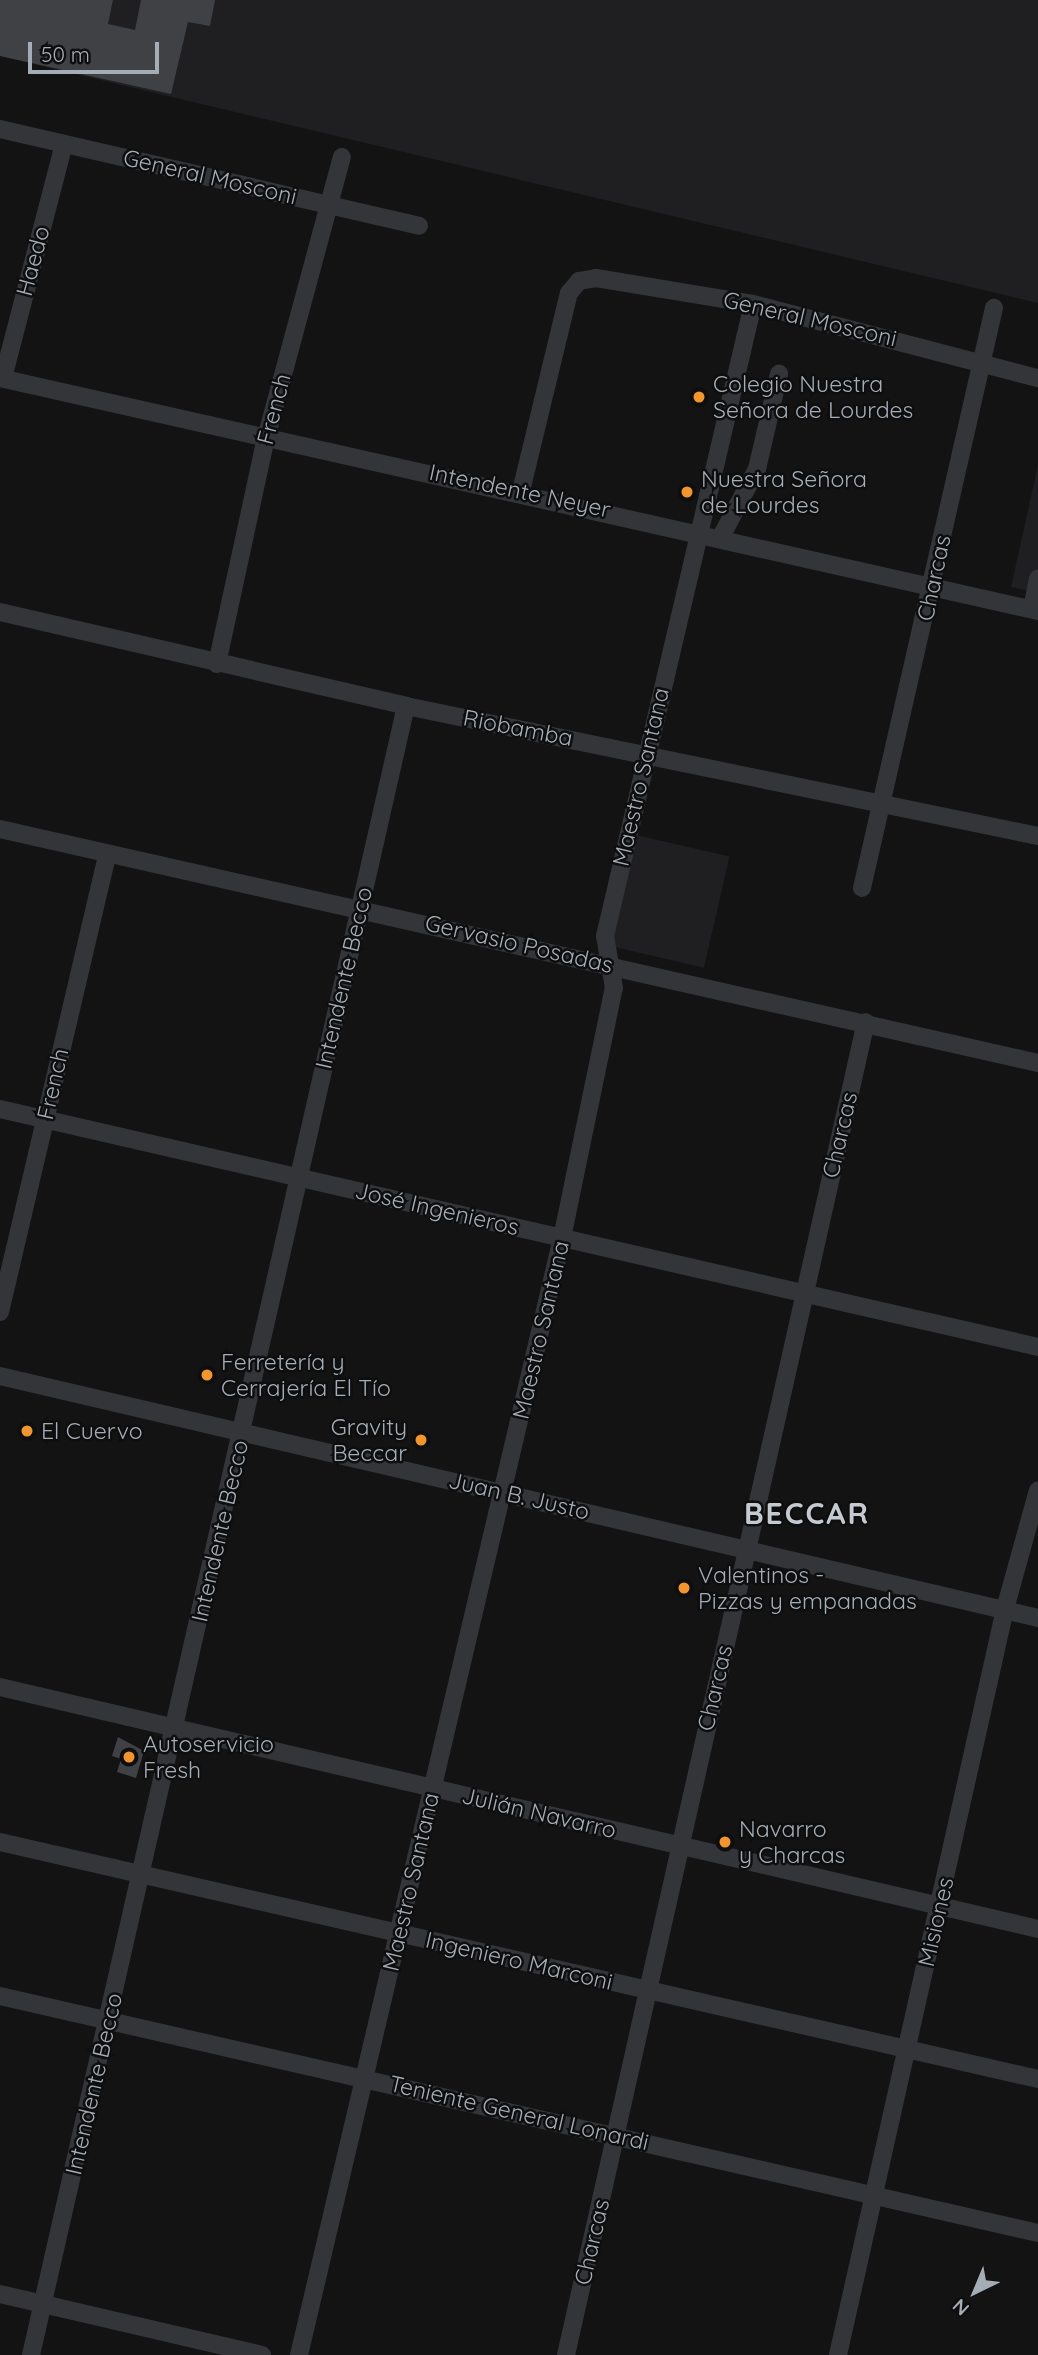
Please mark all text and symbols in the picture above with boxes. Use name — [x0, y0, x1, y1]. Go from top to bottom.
scale bar — [32, 28, 163, 72]
text: 50 m — [41, 41, 90, 67]
street label: General Mosconi — [121, 144, 299, 210]
street label: Haedo — [10, 223, 56, 299]
street label: General Mosconi — [721, 286, 899, 352]
street label: French — [251, 370, 297, 448]
place label: Colegio Nuestra Señora de Lourdes — [713, 370, 913, 424]
marker: Colegio Nuestra Señora de Lourdes — [691, 389, 707, 405]
street label: Intendente Neyer — [427, 458, 613, 524]
place label: Nuestra Señora de Lourdes — [701, 465, 867, 519]
marker: Nuestra Señora de Lourdes — [679, 484, 695, 500]
street label: Charcas — [911, 533, 957, 623]
street label: Maestro Santana — [607, 685, 675, 869]
street label: Riobamba — [461, 704, 575, 752]
street label: Intendente Becco — [310, 884, 378, 1072]
street label: Gervasio Posadas — [422, 909, 616, 979]
street label: French — [31, 1046, 75, 1122]
street label: Charcas — [817, 1090, 863, 1180]
street label: José Ingenieros — [352, 1177, 522, 1241]
street label: Maestro Santana — [507, 1238, 575, 1422]
place label: Ferretería y Cerrajería El Tío — [221, 1348, 391, 1402]
marker: Ferretería y Cerrajería El Tío — [199, 1367, 215, 1383]
place label: Gravity Beccar — [331, 1413, 407, 1467]
place label: El Cuervo — [41, 1417, 143, 1445]
marker: El Cuervo — [19, 1423, 35, 1439]
marker: Gravity Beccar — [413, 1432, 429, 1448]
street label: Intendente Becco — [186, 1437, 254, 1625]
street label: Juan B. Justo — [446, 1466, 592, 1526]
district label: BECCAR — [745, 1495, 869, 1531]
place label: Valentinos - Pizzas y empanadas — [698, 1561, 917, 1615]
marker: Valentinos - Pizzas y empanadas — [676, 1580, 692, 1596]
street label: Charcas — [692, 1643, 738, 1733]
place label: Autoservicio Fresh — [143, 1730, 274, 1784]
marker: Autoservicio Fresh — [121, 1749, 137, 1765]
street label: Julián Navarro — [459, 1782, 619, 1844]
street label: Maestro Santana — [377, 1790, 445, 1974]
place label: Navarro y Charcas — [739, 1815, 845, 1869]
marker: Navarro y Charcas — [717, 1834, 733, 1850]
street label: Misiones — [912, 1875, 960, 1969]
street label: Ingeniero Marconi — [423, 1926, 615, 1996]
street label: Intendente Becco — [60, 1990, 128, 2178]
street label: Teniente General Lonardi — [387, 2070, 651, 2156]
street label: Charcas — [569, 2197, 615, 2287]
north arrow — [940, 2257, 1010, 2327]
text: N — [947, 2294, 974, 2321]

